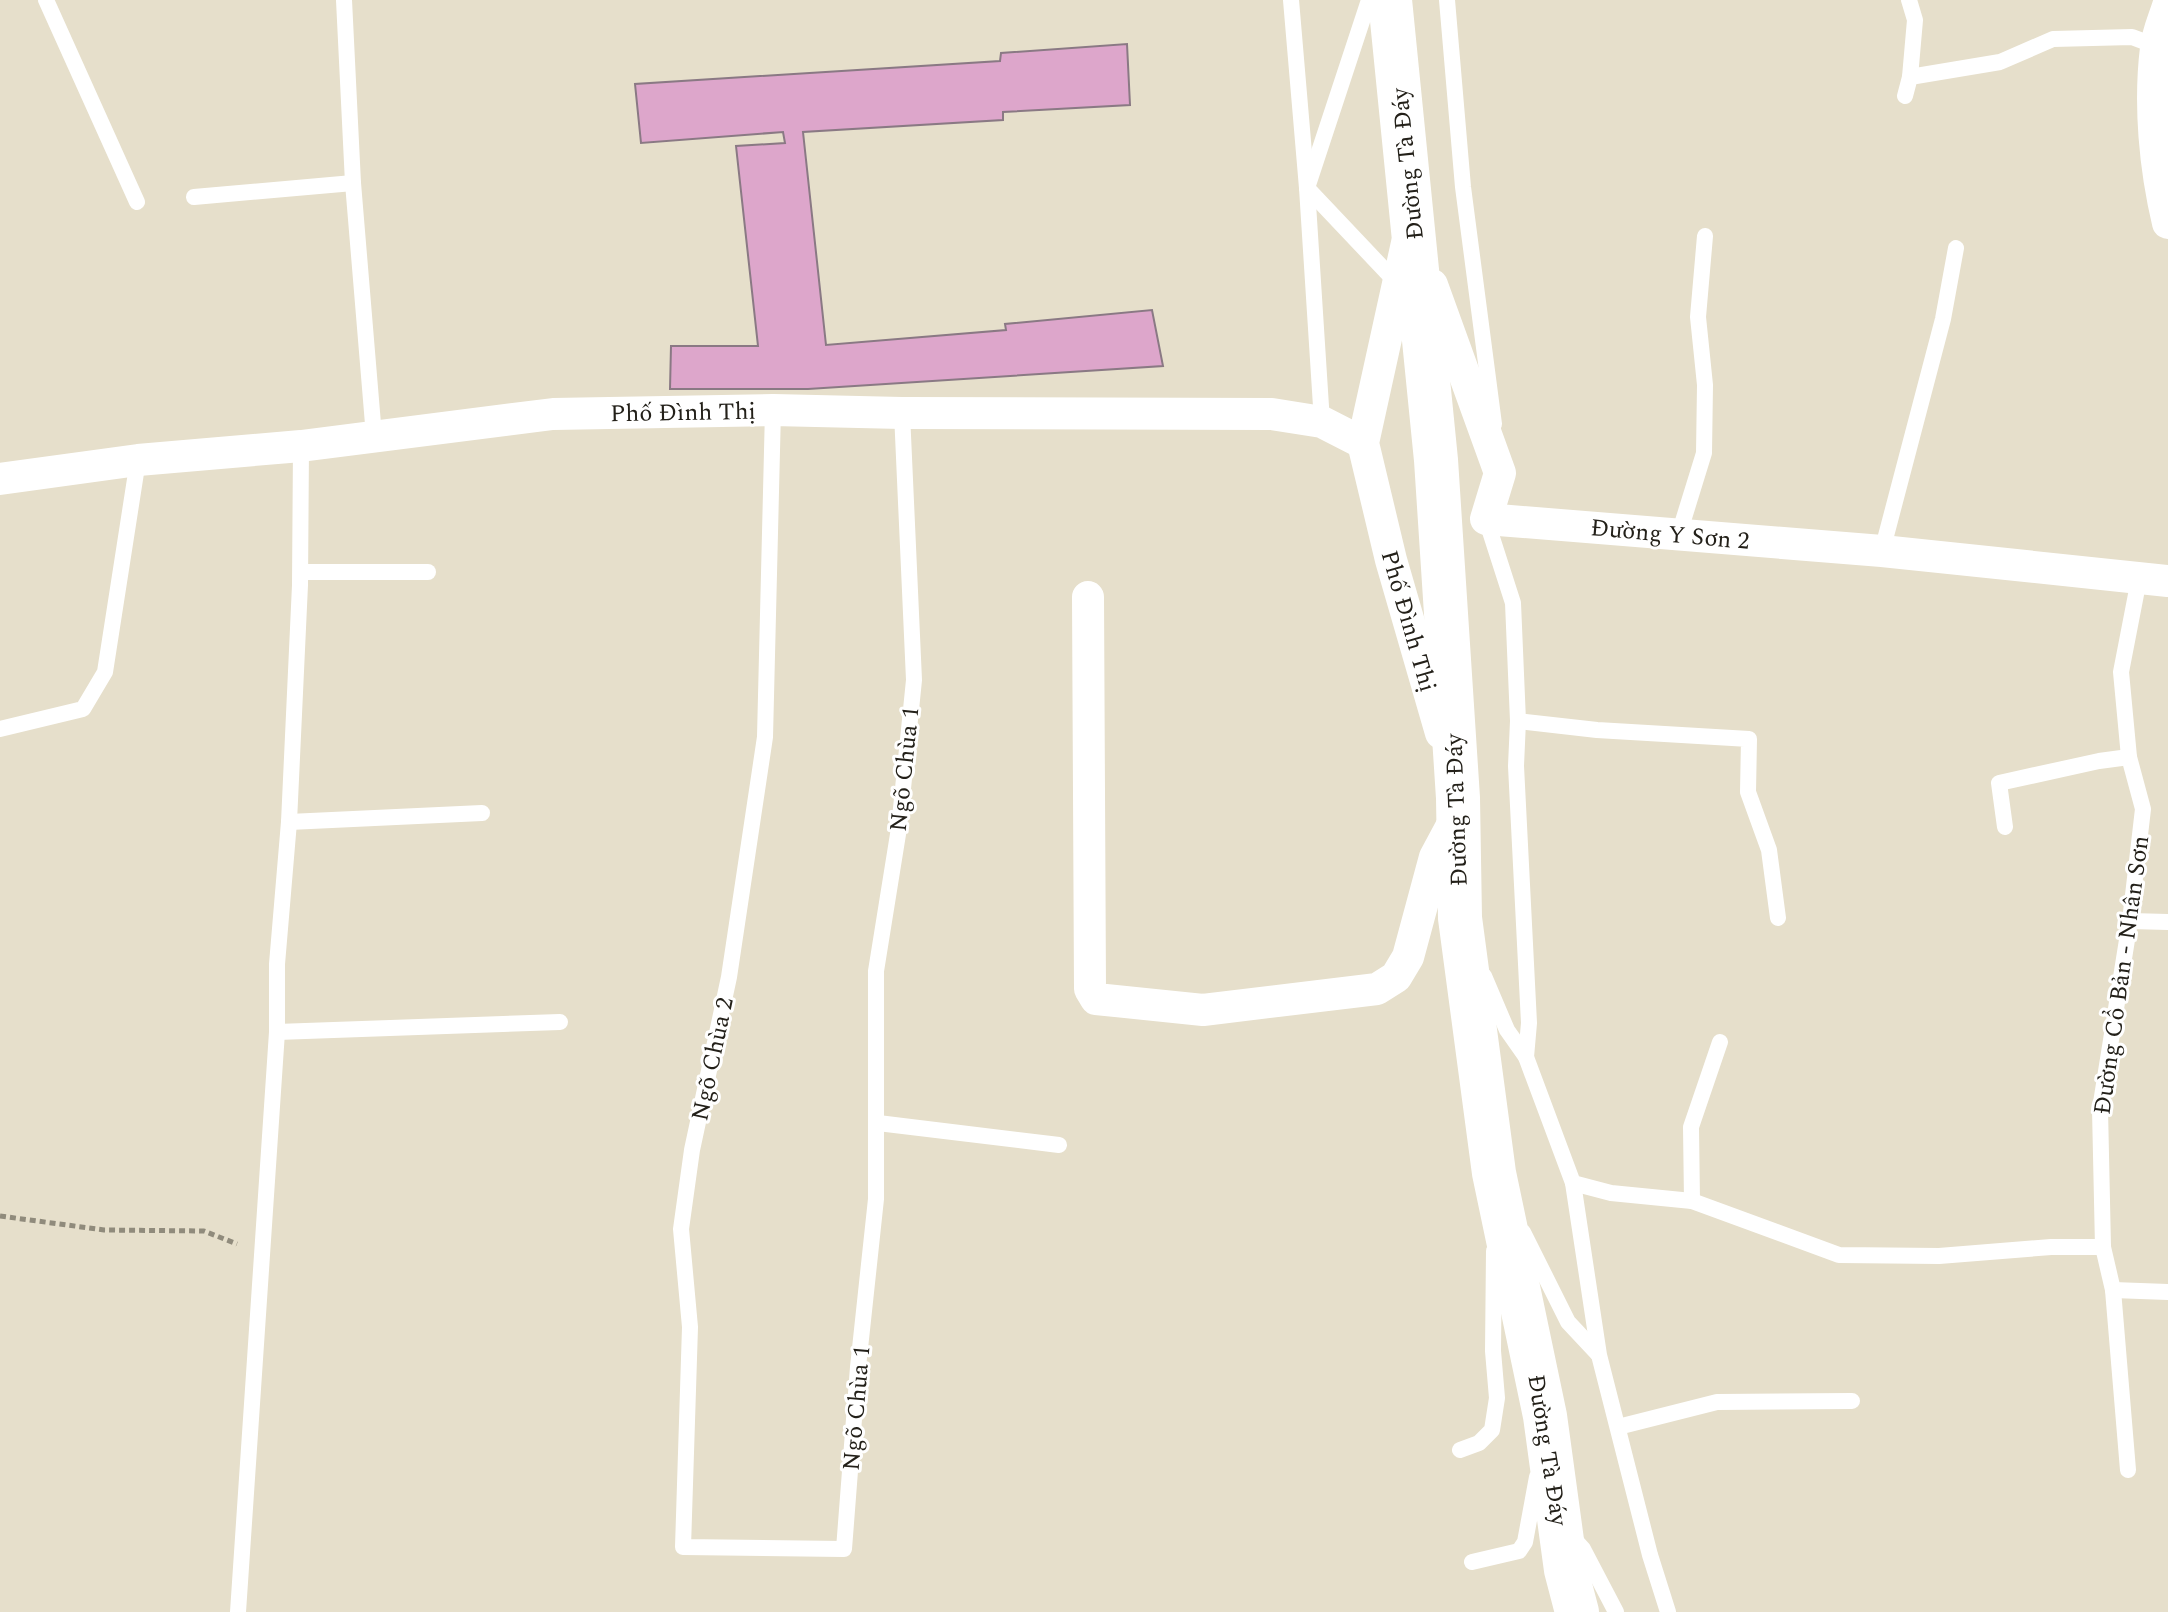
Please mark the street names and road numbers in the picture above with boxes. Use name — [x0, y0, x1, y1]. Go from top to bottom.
street label: Đường Tà Đáy — [1382, 85, 1434, 242]
street label: Phố Đình Thị — [610, 394, 756, 432]
street label: Đường Y Sơn 2 — [1589, 510, 1751, 560]
street label: Phố Đình Thị — [1371, 546, 1445, 696]
street label: Ngõ Chùa 1 — [881, 705, 929, 833]
street label: Đường Tà Đáy — [1436, 732, 1478, 887]
street label: Đường Cổ Bản - Nhân Sơn — [2085, 833, 2159, 1117]
street label: Ngõ Chùa 2 — [682, 994, 744, 1124]
street label: Ngõ Chùa 1 — [834, 1344, 880, 1472]
street label: Đường Tà Đáy — [1517, 1372, 1577, 1530]

